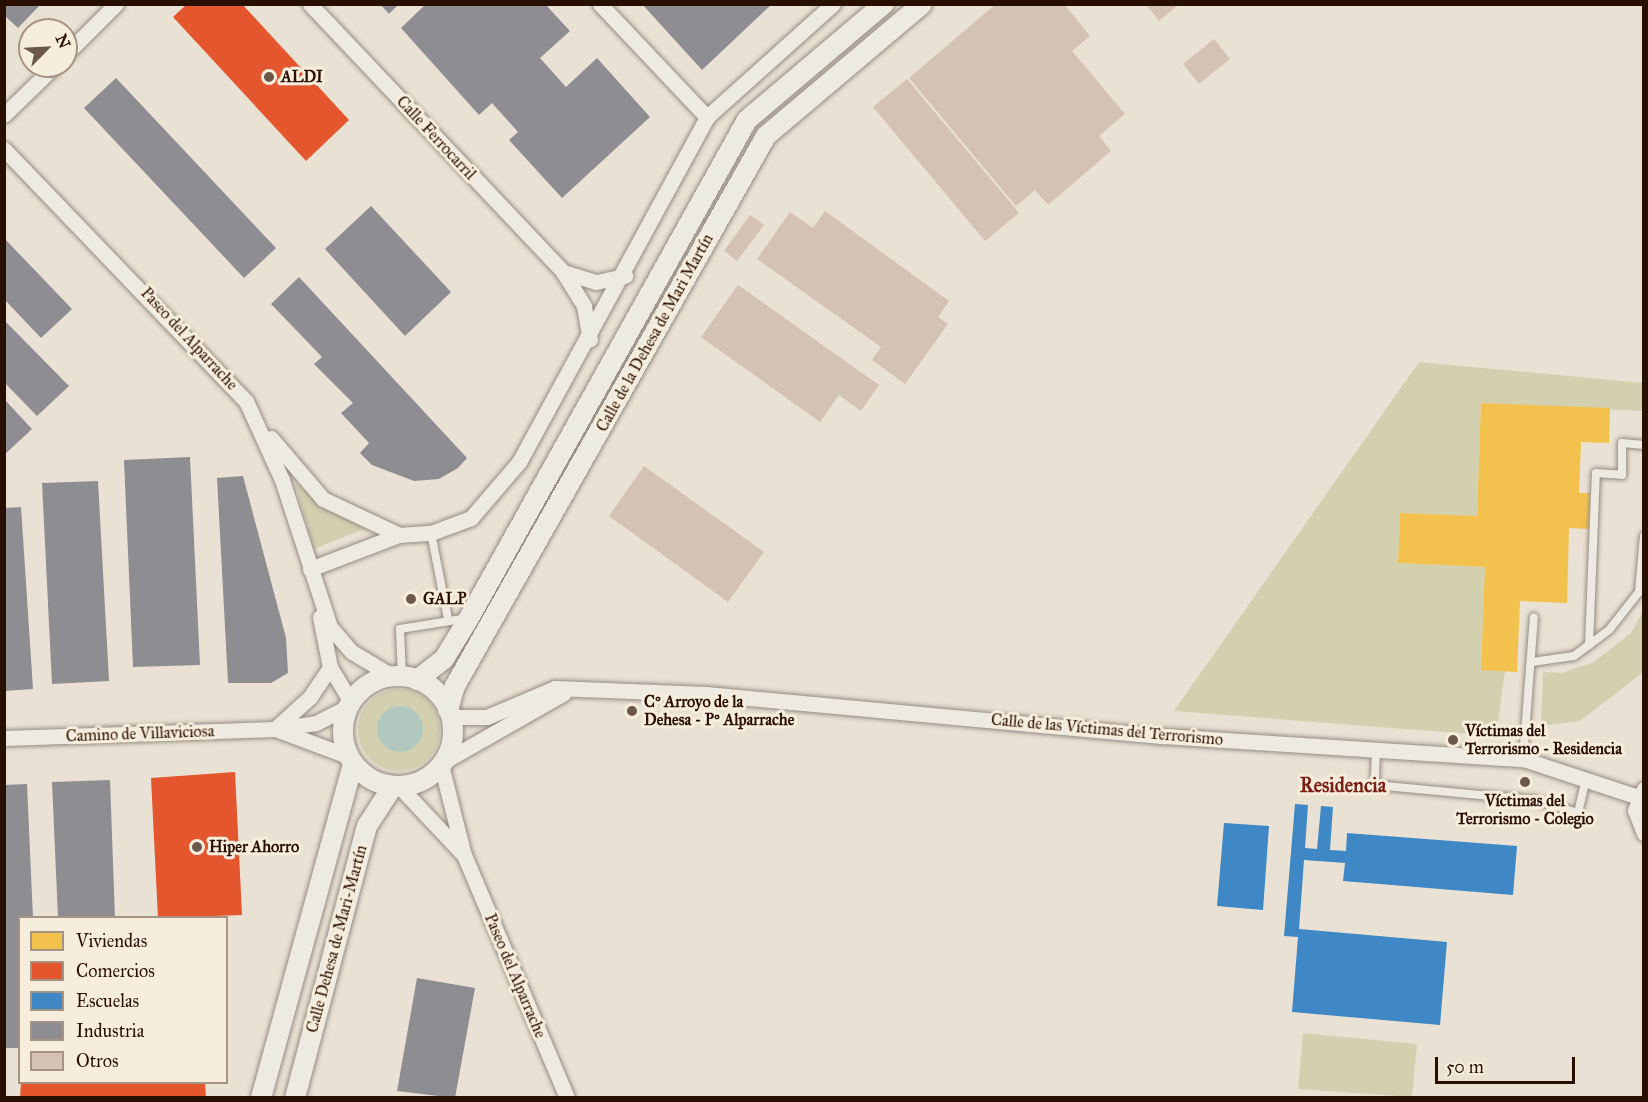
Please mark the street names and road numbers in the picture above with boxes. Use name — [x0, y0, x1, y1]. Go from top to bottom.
street label: Calle Ferrocarril — [392, 92, 480, 184]
street label: Calle de la Dehesa de Mari Martín — [593, 231, 717, 435]
street label: Paseo del Alparrache — [137, 284, 241, 394]
street label: Calle de las Víctimas del Terrorismo — [990, 710, 1224, 750]
street label: Camino de Villaviciosa — [65, 722, 215, 746]
street label: Calle Dehesa de Mari-Martín — [303, 843, 371, 1035]
street label: Paseo del Alparrache — [480, 911, 550, 1041]

